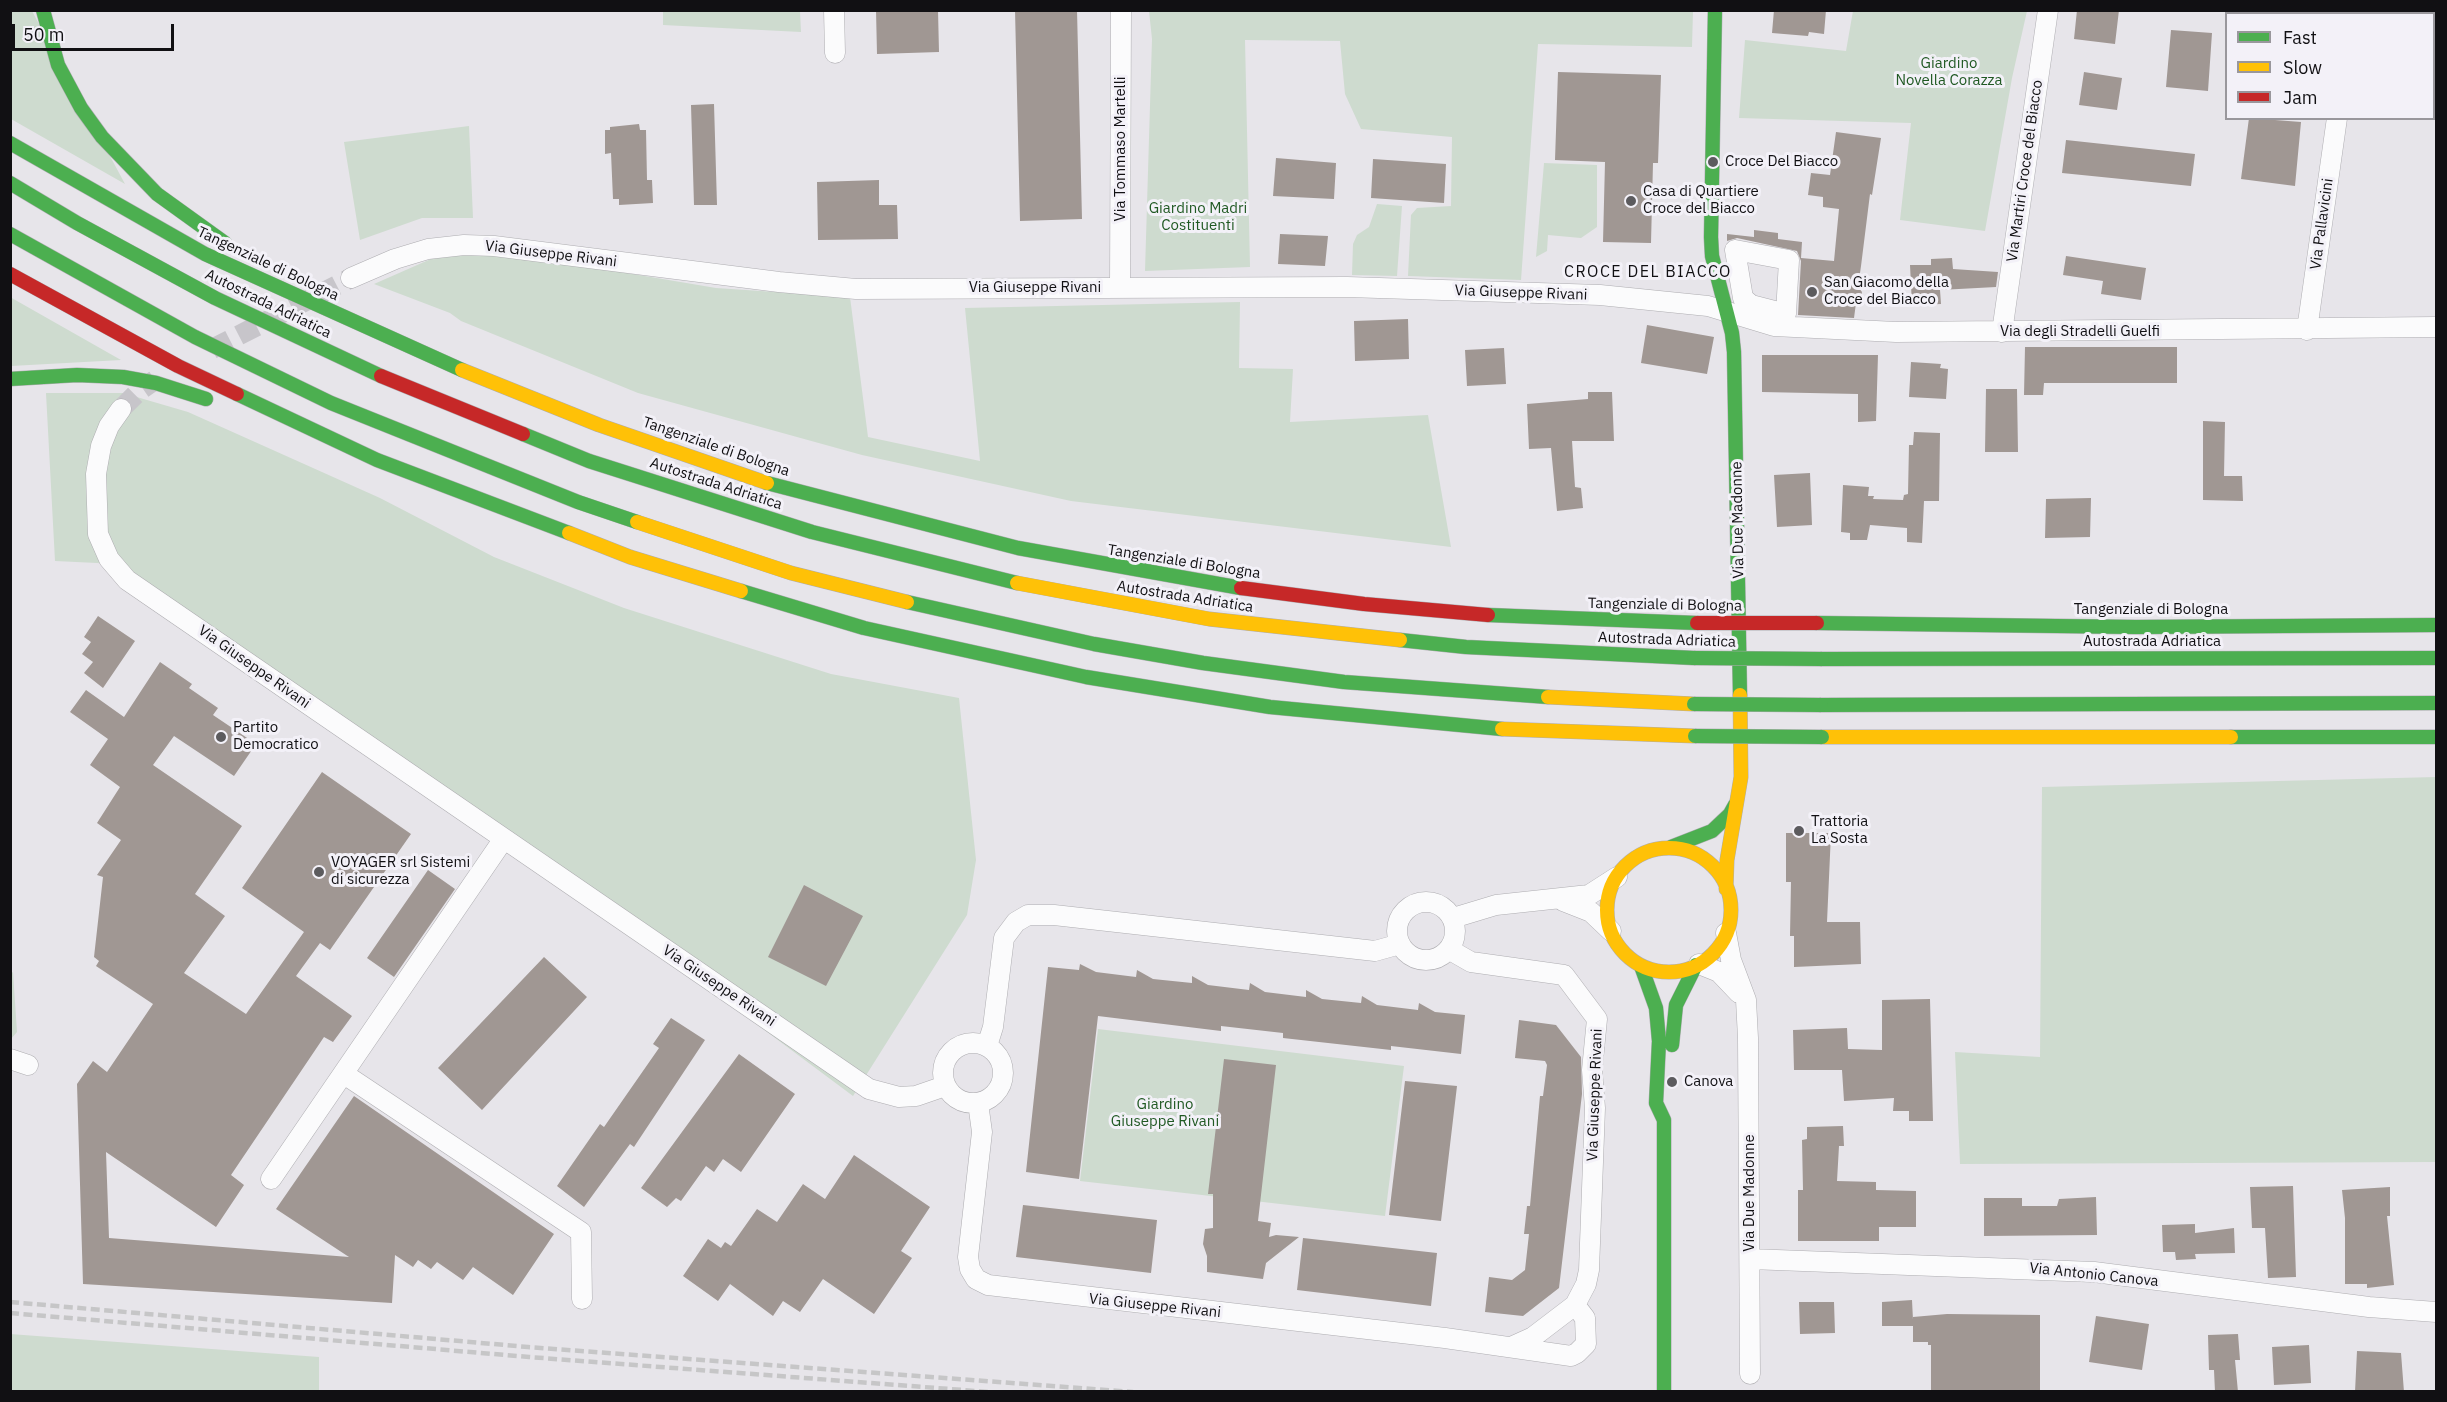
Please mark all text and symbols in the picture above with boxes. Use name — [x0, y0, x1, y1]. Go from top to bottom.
scale bar — [15, 12, 177, 50]
legend — [2225, 12, 2435, 120]
text: 50 m — [23, 23, 65, 46]
text: Fast — [2283, 26, 2317, 49]
park label: Giardino Novella Corazza — [1895, 55, 2003, 90]
text: Slow — [2283, 56, 2322, 79]
street label: Via Tommaso Martelli — [1112, 77, 1130, 221]
street label: Via Martiri Croce del Biacco — [2003, 79, 2047, 263]
text: Jam — [2283, 86, 2318, 109]
place label: Croce Del Biacco — [1725, 153, 1838, 171]
marker: Croce Del Biacco — [1706, 155, 1720, 169]
street label: Via Pallavicini — [2307, 177, 2337, 271]
place label: Casa di Quartiere Croce del Biacco — [1643, 183, 1759, 218]
marker: Casa di Quartiere Croce del Biacco — [1624, 194, 1638, 208]
park label: Giardino Madri Costituenti — [1149, 200, 1247, 235]
street label: Tangenziale di Bologna — [194, 223, 342, 305]
street label: Via Giuseppe Rivani — [484, 237, 618, 271]
district label: CROCE DEL BIACCO — [1564, 262, 1732, 282]
street label: Autostrada Adriatica — [202, 266, 334, 342]
place label: San Giacomo della Croce del Biacco — [1824, 274, 1949, 309]
street label: Via Giuseppe Rivani — [969, 279, 1101, 297]
street label: Via Giuseppe Rivani — [1454, 282, 1588, 304]
marker: San Giacomo della Croce del Biacco — [1805, 285, 1819, 299]
street label: Via degli Stradelli Guelfi — [2000, 323, 2160, 341]
street label: Tangenziale di Bologna — [640, 413, 792, 481]
street label: Autostrada Adriatica — [648, 454, 784, 514]
street label: Via Due Madonne — [1728, 461, 1748, 579]
street label: Tangenziale di Bologna — [1106, 541, 1262, 583]
street label: Autostrada Adriatica — [1115, 577, 1255, 617]
street label: Tangenziale di Bologna — [1588, 595, 1742, 615]
street label: Tangenziale di Bologna — [2074, 601, 2228, 619]
street label: Via Giuseppe Rivani — [194, 622, 314, 712]
street label: Autostrada Adriatica — [1598, 629, 1736, 651]
street label: Autostrada Adriatica — [2083, 633, 2221, 651]
place label: Partito Democratico — [233, 719, 319, 754]
marker: Partito Democratico — [214, 730, 228, 744]
place label: Trattoria La Sosta — [1811, 813, 1868, 848]
marker: Trattoria La Sosta — [1792, 824, 1806, 838]
place label: VOYAGER srl Sistemi di sicurezza — [331, 854, 470, 889]
marker: VOYAGER srl Sistemi di sicurezza — [312, 865, 326, 879]
street label: Via Giuseppe Rivani — [659, 941, 779, 1031]
street label: Via Giuseppe Rivani — [1584, 1028, 1606, 1162]
place label: Canova — [1684, 1073, 1733, 1091]
marker: Canova — [1665, 1075, 1679, 1089]
park label: Giardino Giuseppe Rivani — [1111, 1096, 1219, 1131]
street label: Via Due Madonne — [1741, 1134, 1759, 1252]
street label: Via Antonio Canova — [2029, 1259, 2159, 1291]
street label: Via Giuseppe Rivani — [1088, 1290, 1222, 1322]

